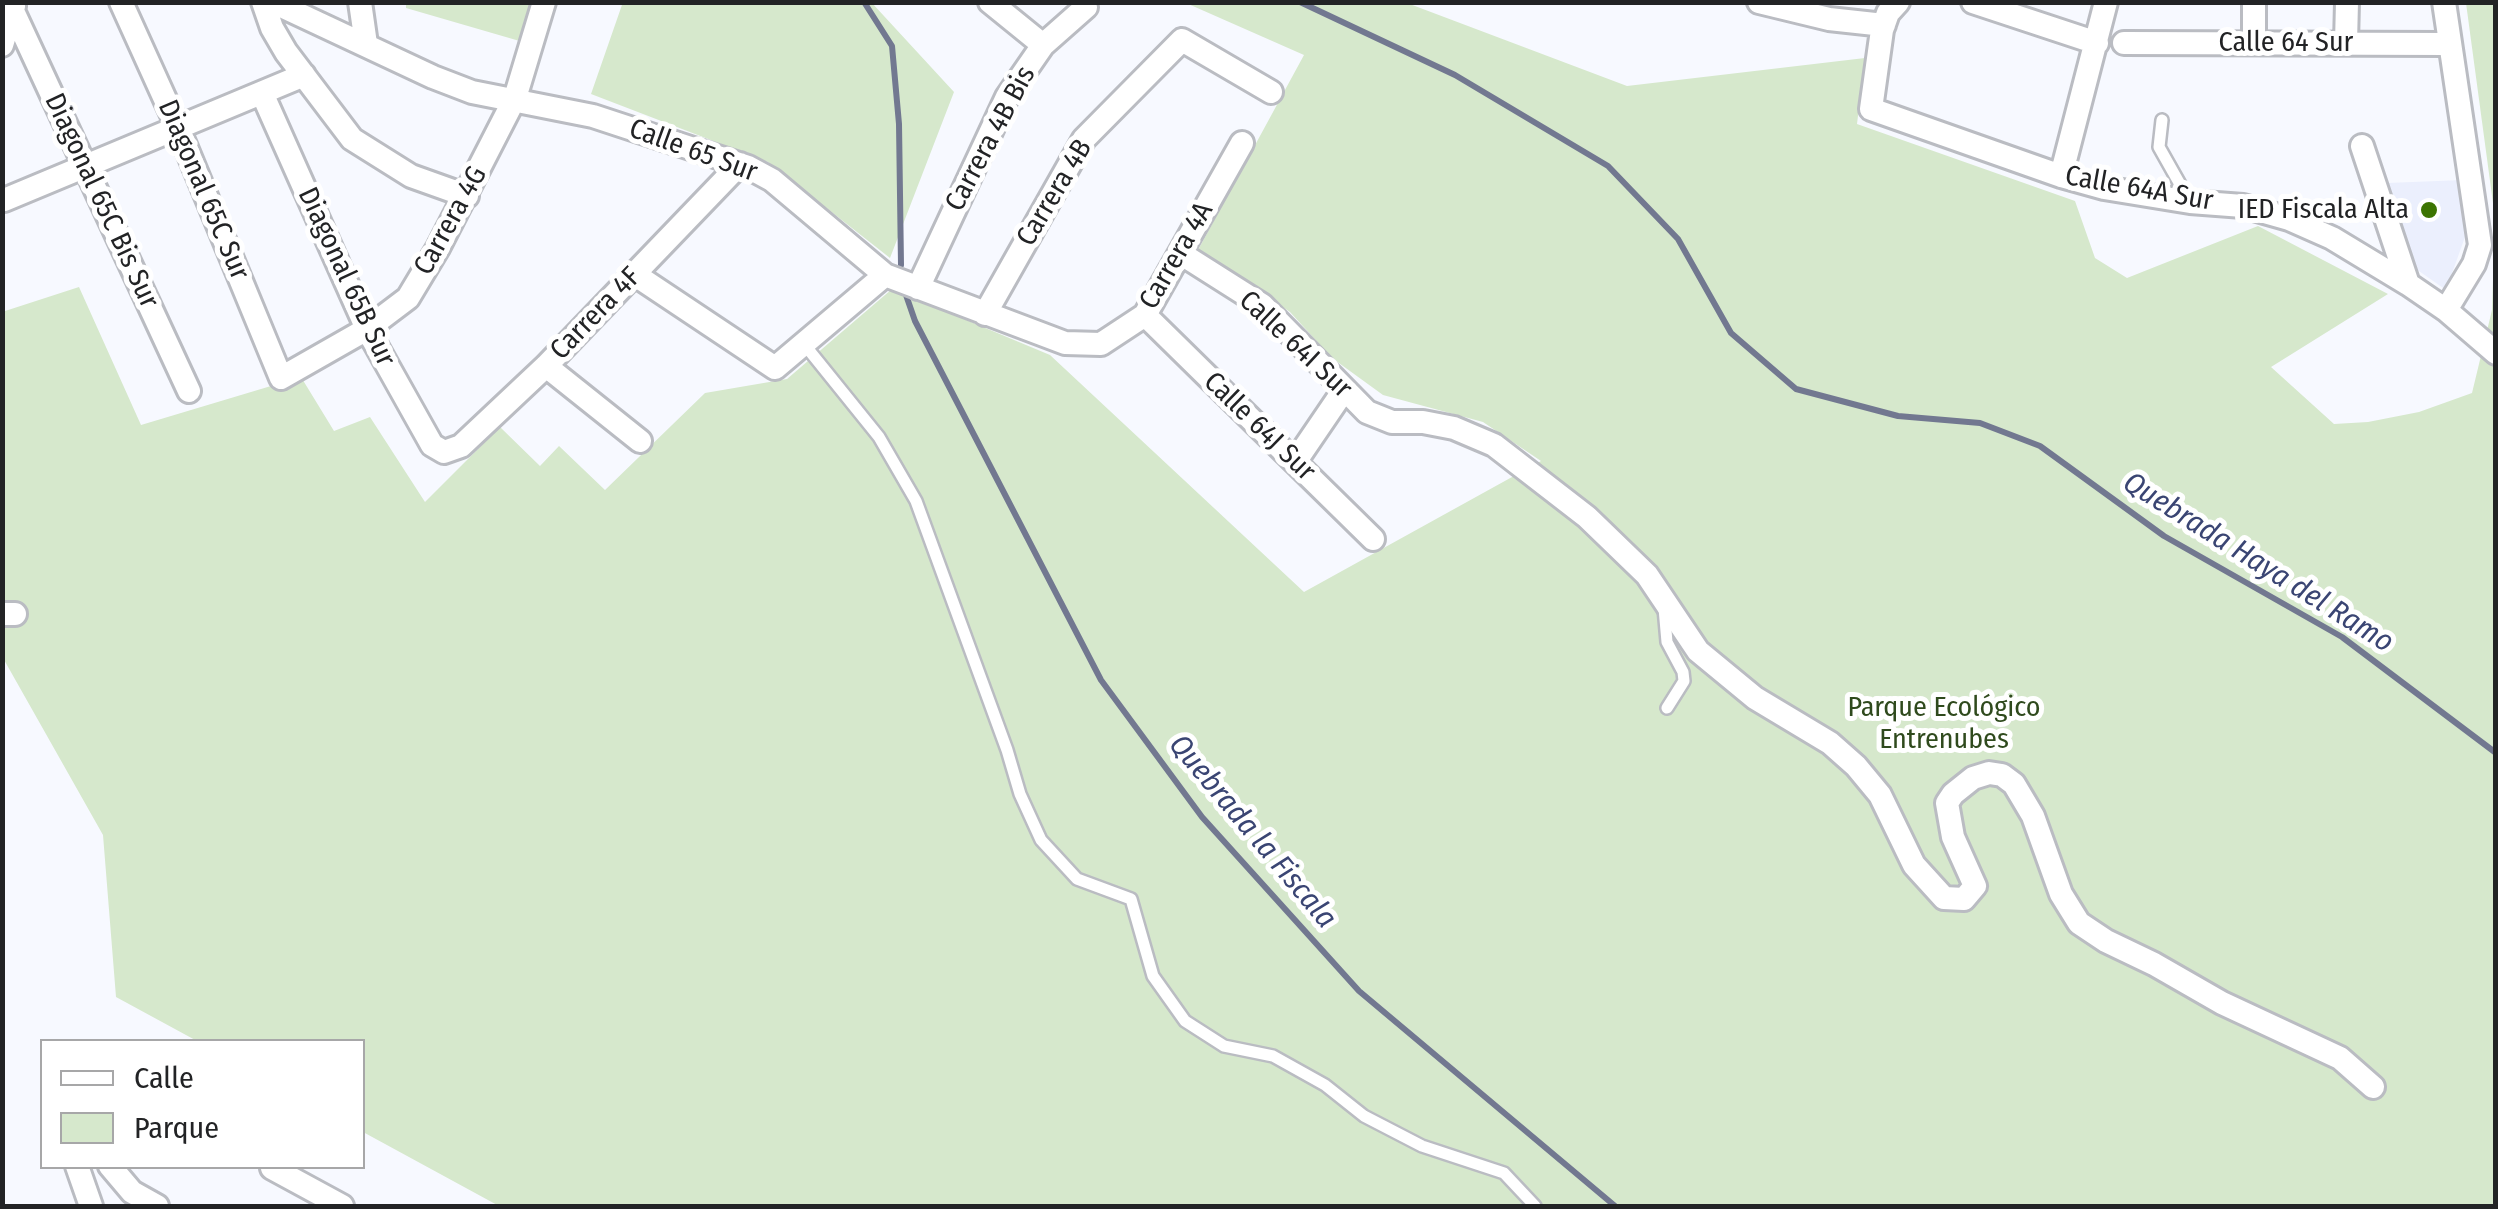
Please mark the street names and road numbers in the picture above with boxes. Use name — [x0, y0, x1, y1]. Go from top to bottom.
street label: Calle 64 Sur — [2219, 26, 2353, 60]
street label: Carrera 4B Bis — [939, 61, 1043, 217]
street label: Diagonal 65C Bis Sur — [37, 88, 165, 314]
street label: Diagonal 65C Sur — [150, 95, 256, 285]
street label: Calle 65 Sur — [624, 112, 762, 190]
street label: Carrera 4B — [1010, 134, 1100, 252]
street label: Calle 64A Sur — [2062, 159, 2216, 219]
street label: Carrera 4G — [407, 161, 495, 281]
street label: Diagonal 65B Sur — [290, 182, 402, 372]
street label: Carrera 4A — [1133, 197, 1221, 315]
street label: Carrera 4F — [544, 261, 648, 367]
street label: Calle 64I Sur — [1232, 284, 1358, 406]
street label: Calle 64J Sur — [1196, 365, 1322, 489]

